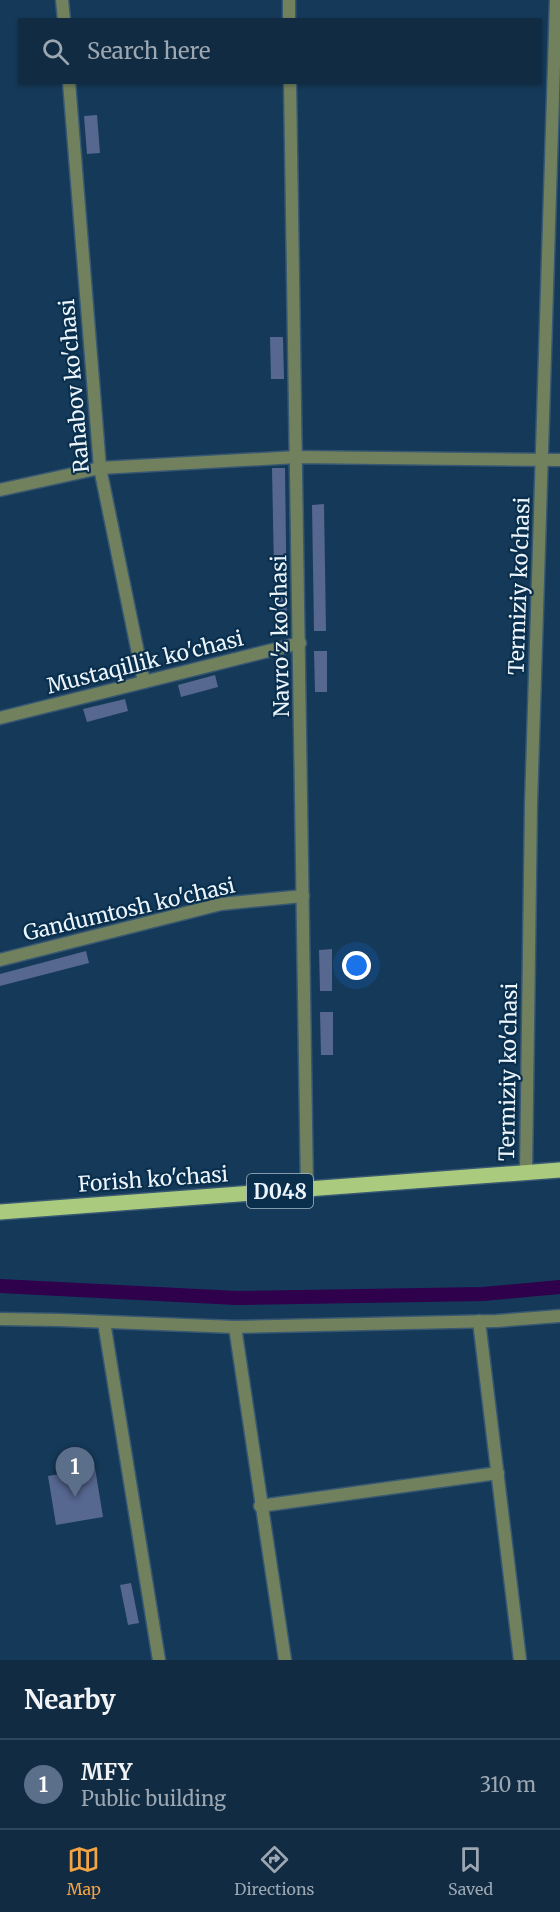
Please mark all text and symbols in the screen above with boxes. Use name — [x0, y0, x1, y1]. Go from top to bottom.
search box — [18, 18, 542, 84]
icon: search — [39, 35, 72, 68]
text: Search here — [87, 37, 210, 65]
street label: Rahabov ko'chasi — [53, 298, 95, 474]
street label: Termiziy ko'chasi — [502, 496, 536, 676]
street label: Navro'z ko'chasi — [265, 555, 295, 717]
street label: Mustaqillik ko'chasi — [44, 624, 246, 700]
street label: Gandumtosh ko'chasi — [20, 871, 238, 947]
your location — [342, 951, 371, 980]
street label: Termiziy ko'chasi — [493, 982, 523, 1161]
street label: Forish ko'chasi — [77, 1160, 229, 1198]
road number: D048 — [247, 1174, 313, 1208]
pin: 1 — [56, 1448, 94, 1497]
text: Nearby — [24, 1683, 116, 1716]
text: MFY — [81, 1758, 132, 1786]
text: 1 — [39, 1772, 48, 1797]
text: 310 m — [480, 1772, 536, 1797]
text: Public building — [81, 1786, 226, 1811]
tab: Map — [67, 1843, 101, 1899]
tab: Directions — [234, 1843, 314, 1899]
tab: Saved — [448, 1843, 493, 1899]

